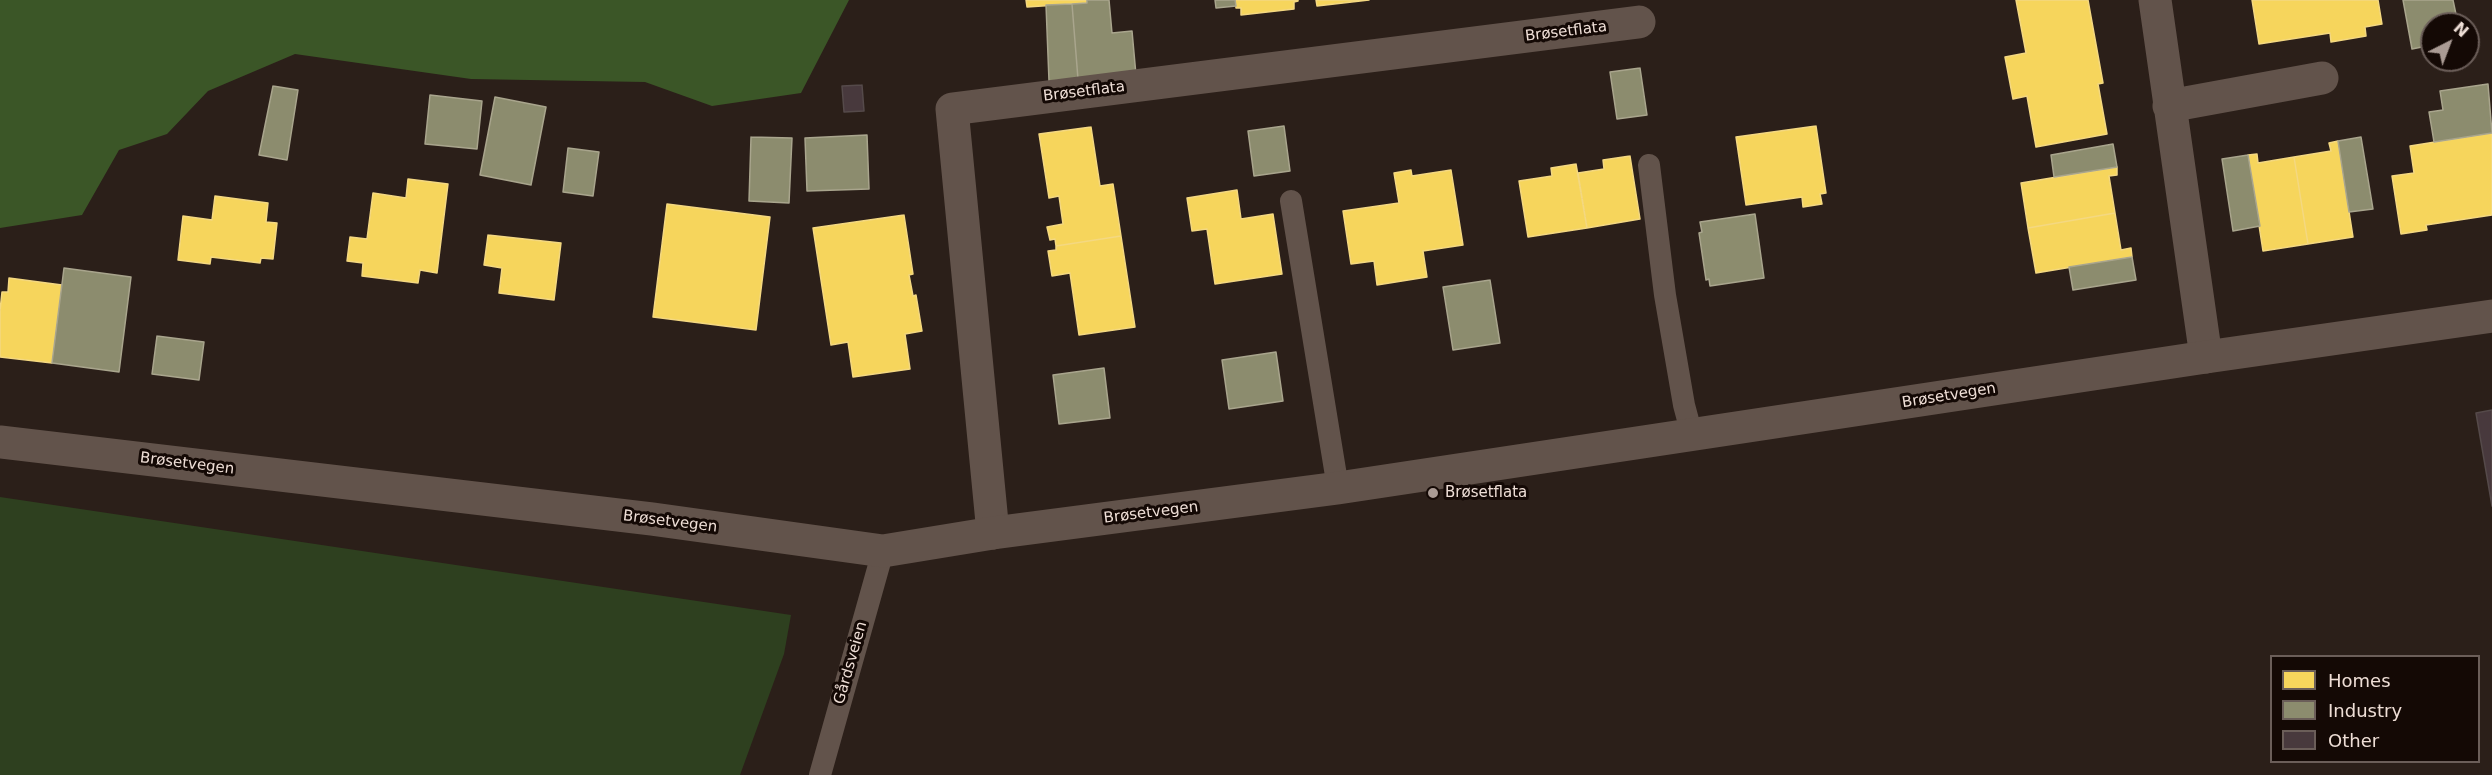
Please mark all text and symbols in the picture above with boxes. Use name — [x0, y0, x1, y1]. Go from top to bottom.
north arrow — [2420, 12, 2480, 72]
street label: Brøsetflata — [1524, 18, 1608, 46]
text: N — [2450, 18, 2472, 41]
street label: Brøsetflata — [1042, 78, 1126, 106]
street label: Brøsetvegen — [1901, 380, 1997, 412]
street label: Brøsetvegen — [139, 449, 235, 479]
place label: Brøsetflata — [1445, 484, 1527, 502]
marker: Brøsetflata — [1426, 486, 1440, 500]
street label: Brøsetvegen — [1103, 498, 1199, 528]
street label: Brøsetvegen — [622, 507, 718, 537]
street label: Gårdsveien — [831, 620, 871, 706]
legend — [2270, 655, 2480, 763]
text: Homes — [2328, 670, 2391, 691]
text: Industry — [2328, 700, 2402, 721]
text: Other — [2328, 730, 2379, 751]

